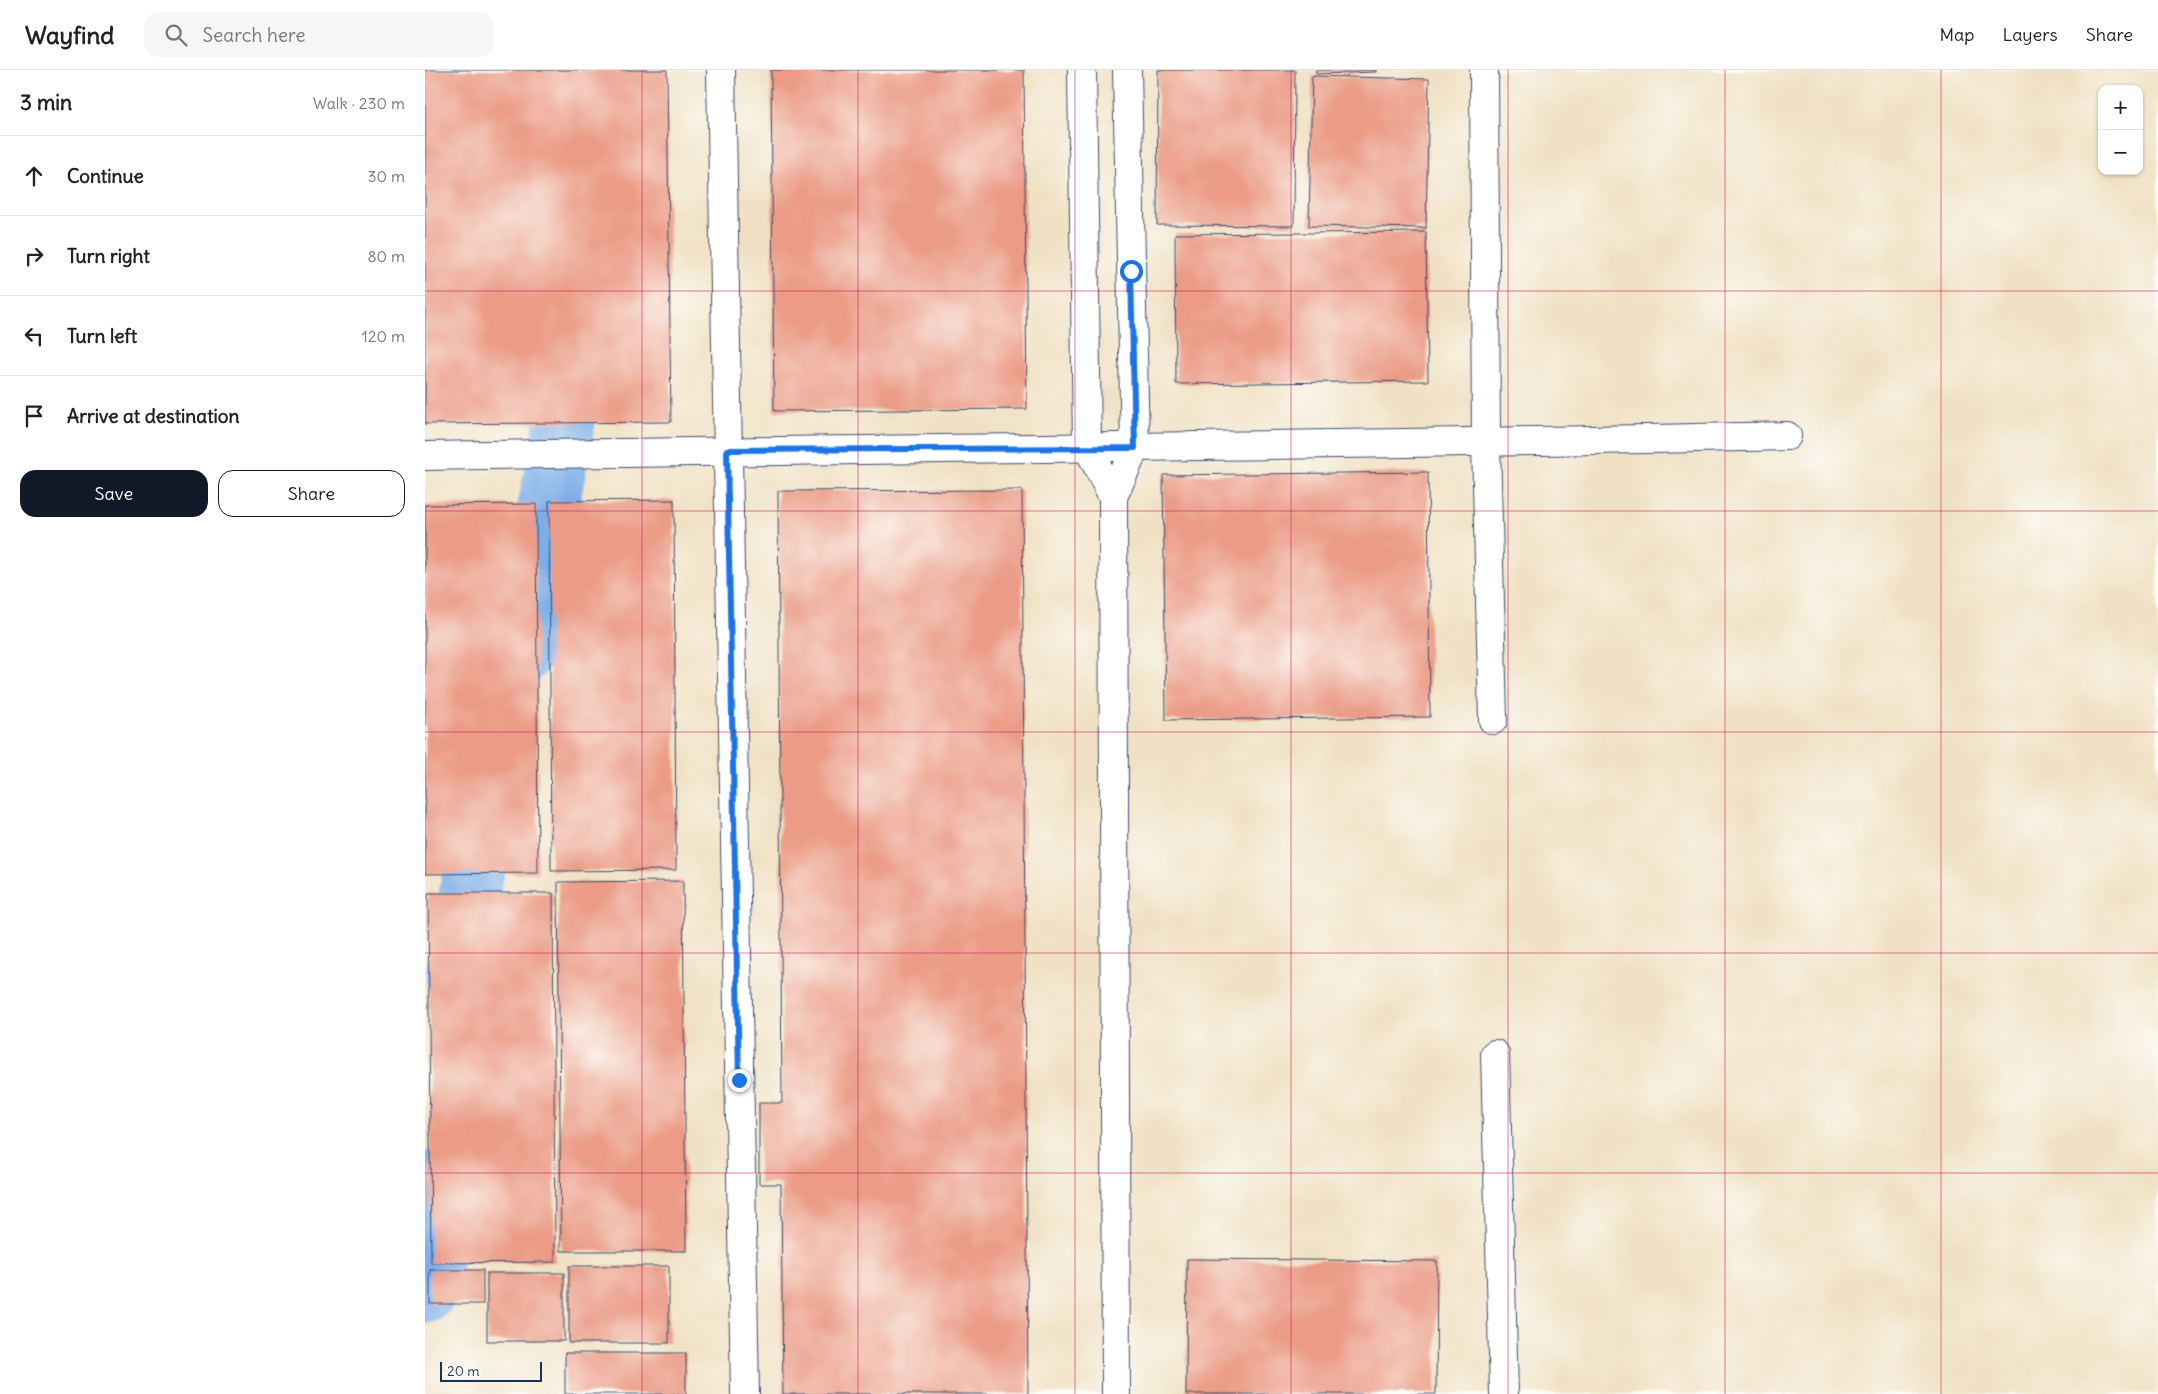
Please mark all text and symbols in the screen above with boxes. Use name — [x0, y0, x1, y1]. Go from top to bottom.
search box — [144, 12, 494, 57]
text: Wayfind — [25, 20, 114, 50]
icon: search — [162, 21, 190, 49]
text: Search here — [202, 23, 306, 47]
text: Map — [1939, 23, 1974, 46]
text: Layers — [2002, 23, 2058, 46]
text: Share — [2086, 23, 2133, 46]
map controls — [2098, 85, 2143, 175]
button: + — [2098, 85, 2143, 130]
text: 3 min — [20, 89, 72, 116]
text: Walk · 230 m — [313, 93, 405, 113]
button: − — [2098, 130, 2143, 175]
icon: ahead — [20, 162, 48, 190]
text: Continue — [67, 164, 144, 188]
text: 30 m — [368, 166, 405, 186]
icon: right — [20, 242, 48, 270]
text: Turn right — [67, 244, 150, 268]
text: 80 m — [367, 246, 405, 266]
route start — [1120, 260, 1143, 283]
icon: left — [20, 322, 48, 350]
text: Turn left — [67, 324, 137, 348]
text: 120 m — [362, 326, 405, 346]
icon: arrive — [20, 402, 48, 430]
text: Arrive at destination — [67, 404, 240, 428]
button: Save — [20, 470, 208, 517]
button: Share — [218, 470, 405, 517]
route end — [728, 1069, 751, 1092]
scale bar — [440, 1359, 543, 1382]
text: 20 m — [447, 1362, 480, 1380]

